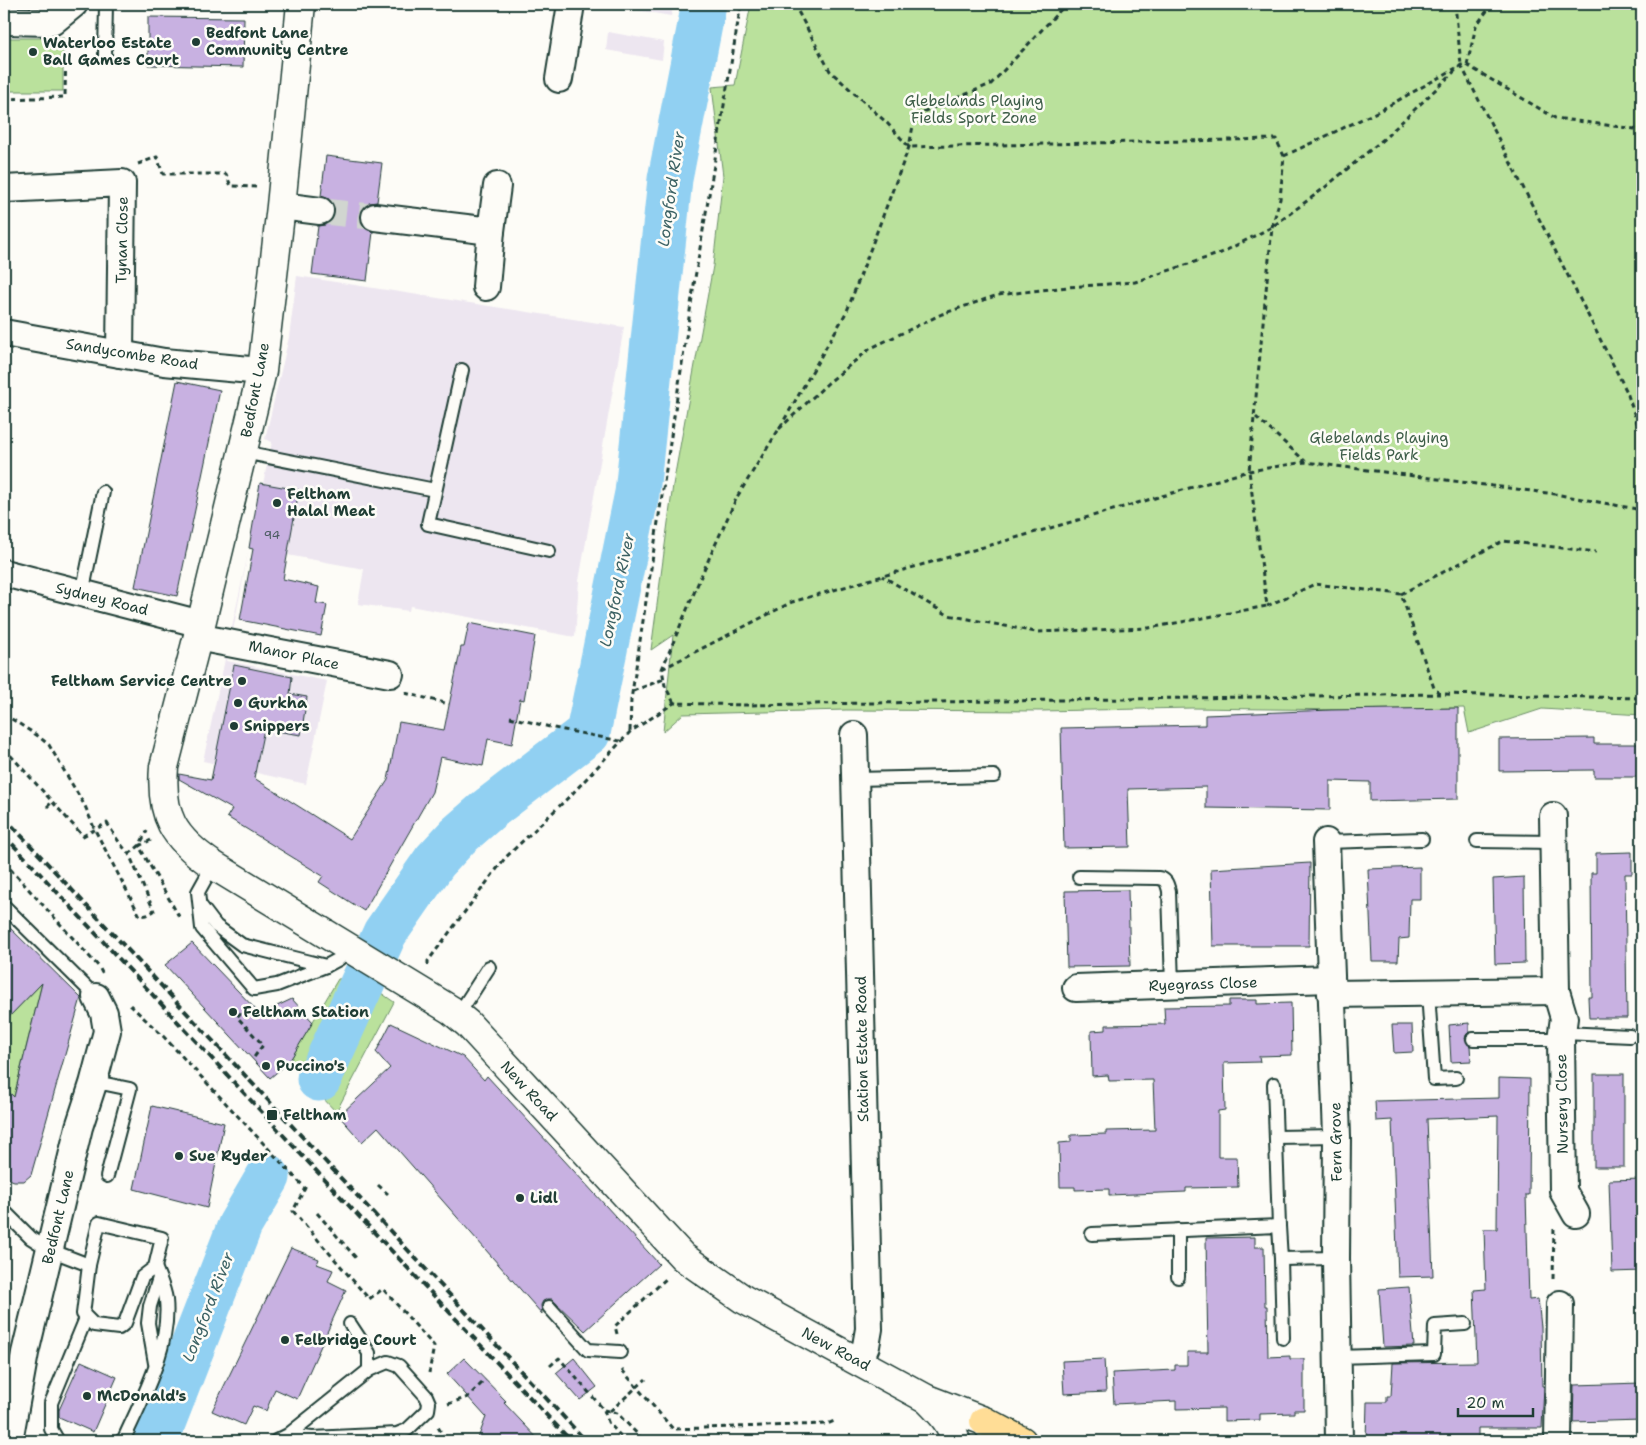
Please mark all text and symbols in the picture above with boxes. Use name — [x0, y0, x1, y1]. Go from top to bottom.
place label: Bedfont Lane Community Centre — [206, 23, 348, 60]
place label: Waterloo Estate Ball Games Court — [43, 33, 179, 70]
marker: Bedfont Lane Community Centre — [190, 36, 202, 48]
marker: Waterloo Estate Ball Games Court — [27, 46, 39, 58]
park label: Glebelands Playing Fields Sport Zone — [904, 91, 1044, 128]
water label: Longford River — [653, 130, 690, 248]
street label: Tynan Close — [111, 196, 133, 284]
street label: Sandycombe Road — [64, 334, 200, 374]
street label: Bedfont Lane — [236, 341, 274, 439]
park label: Glebelands Playing Fields Park — [1309, 428, 1449, 465]
place label: Feltham Halal Meat — [287, 484, 375, 521]
marker: Feltham Halal Meat — [271, 497, 283, 509]
house number: 94 — [264, 527, 280, 543]
water label: Longford River — [595, 531, 639, 649]
street label: Sydney Road — [54, 578, 151, 620]
street label: Manor Place — [247, 636, 341, 674]
place label: Feltham Service Centre — [51, 671, 232, 691]
marker: Feltham Service Centre — [236, 675, 248, 687]
place label: Gurkha — [248, 693, 308, 713]
marker: Gurkha — [232, 697, 244, 709]
place label: Snippers — [244, 716, 310, 736]
marker: Snippers — [228, 720, 240, 732]
street label: Ryegrass Close — [1148, 972, 1258, 996]
street label: Station Estate Road — [851, 975, 873, 1122]
place label: Feltham Station — [243, 1002, 369, 1022]
marker: Feltham Station — [227, 1006, 239, 1018]
street label: Nursery Close — [1551, 1054, 1573, 1154]
place label: Puccino's — [276, 1056, 345, 1076]
street label: New Road — [496, 1057, 562, 1126]
marker: Puccino's — [260, 1060, 272, 1072]
street label: Fern Grove — [1325, 1102, 1347, 1182]
place label: Feltham — [283, 1105, 347, 1125]
marker: Feltham — [265, 1108, 279, 1122]
place label: Sue Ryder — [189, 1146, 268, 1166]
marker: Sue Ryder — [173, 1150, 185, 1162]
street label: Bedfont Lane — [37, 1168, 79, 1266]
place label: Lidl — [530, 1188, 558, 1208]
marker: Lidl — [514, 1192, 526, 1204]
water label: Longford River — [177, 1249, 239, 1365]
street label: New Road — [798, 1322, 874, 1376]
place label: Felbridge Court — [295, 1330, 417, 1350]
marker: Felbridge Court — [279, 1334, 291, 1346]
scale bar — [1458, 1385, 1534, 1417]
place label: McDonald's — [97, 1386, 187, 1406]
marker: McDonald's — [81, 1390, 93, 1402]
text: 20 m — [1466, 1393, 1505, 1413]

